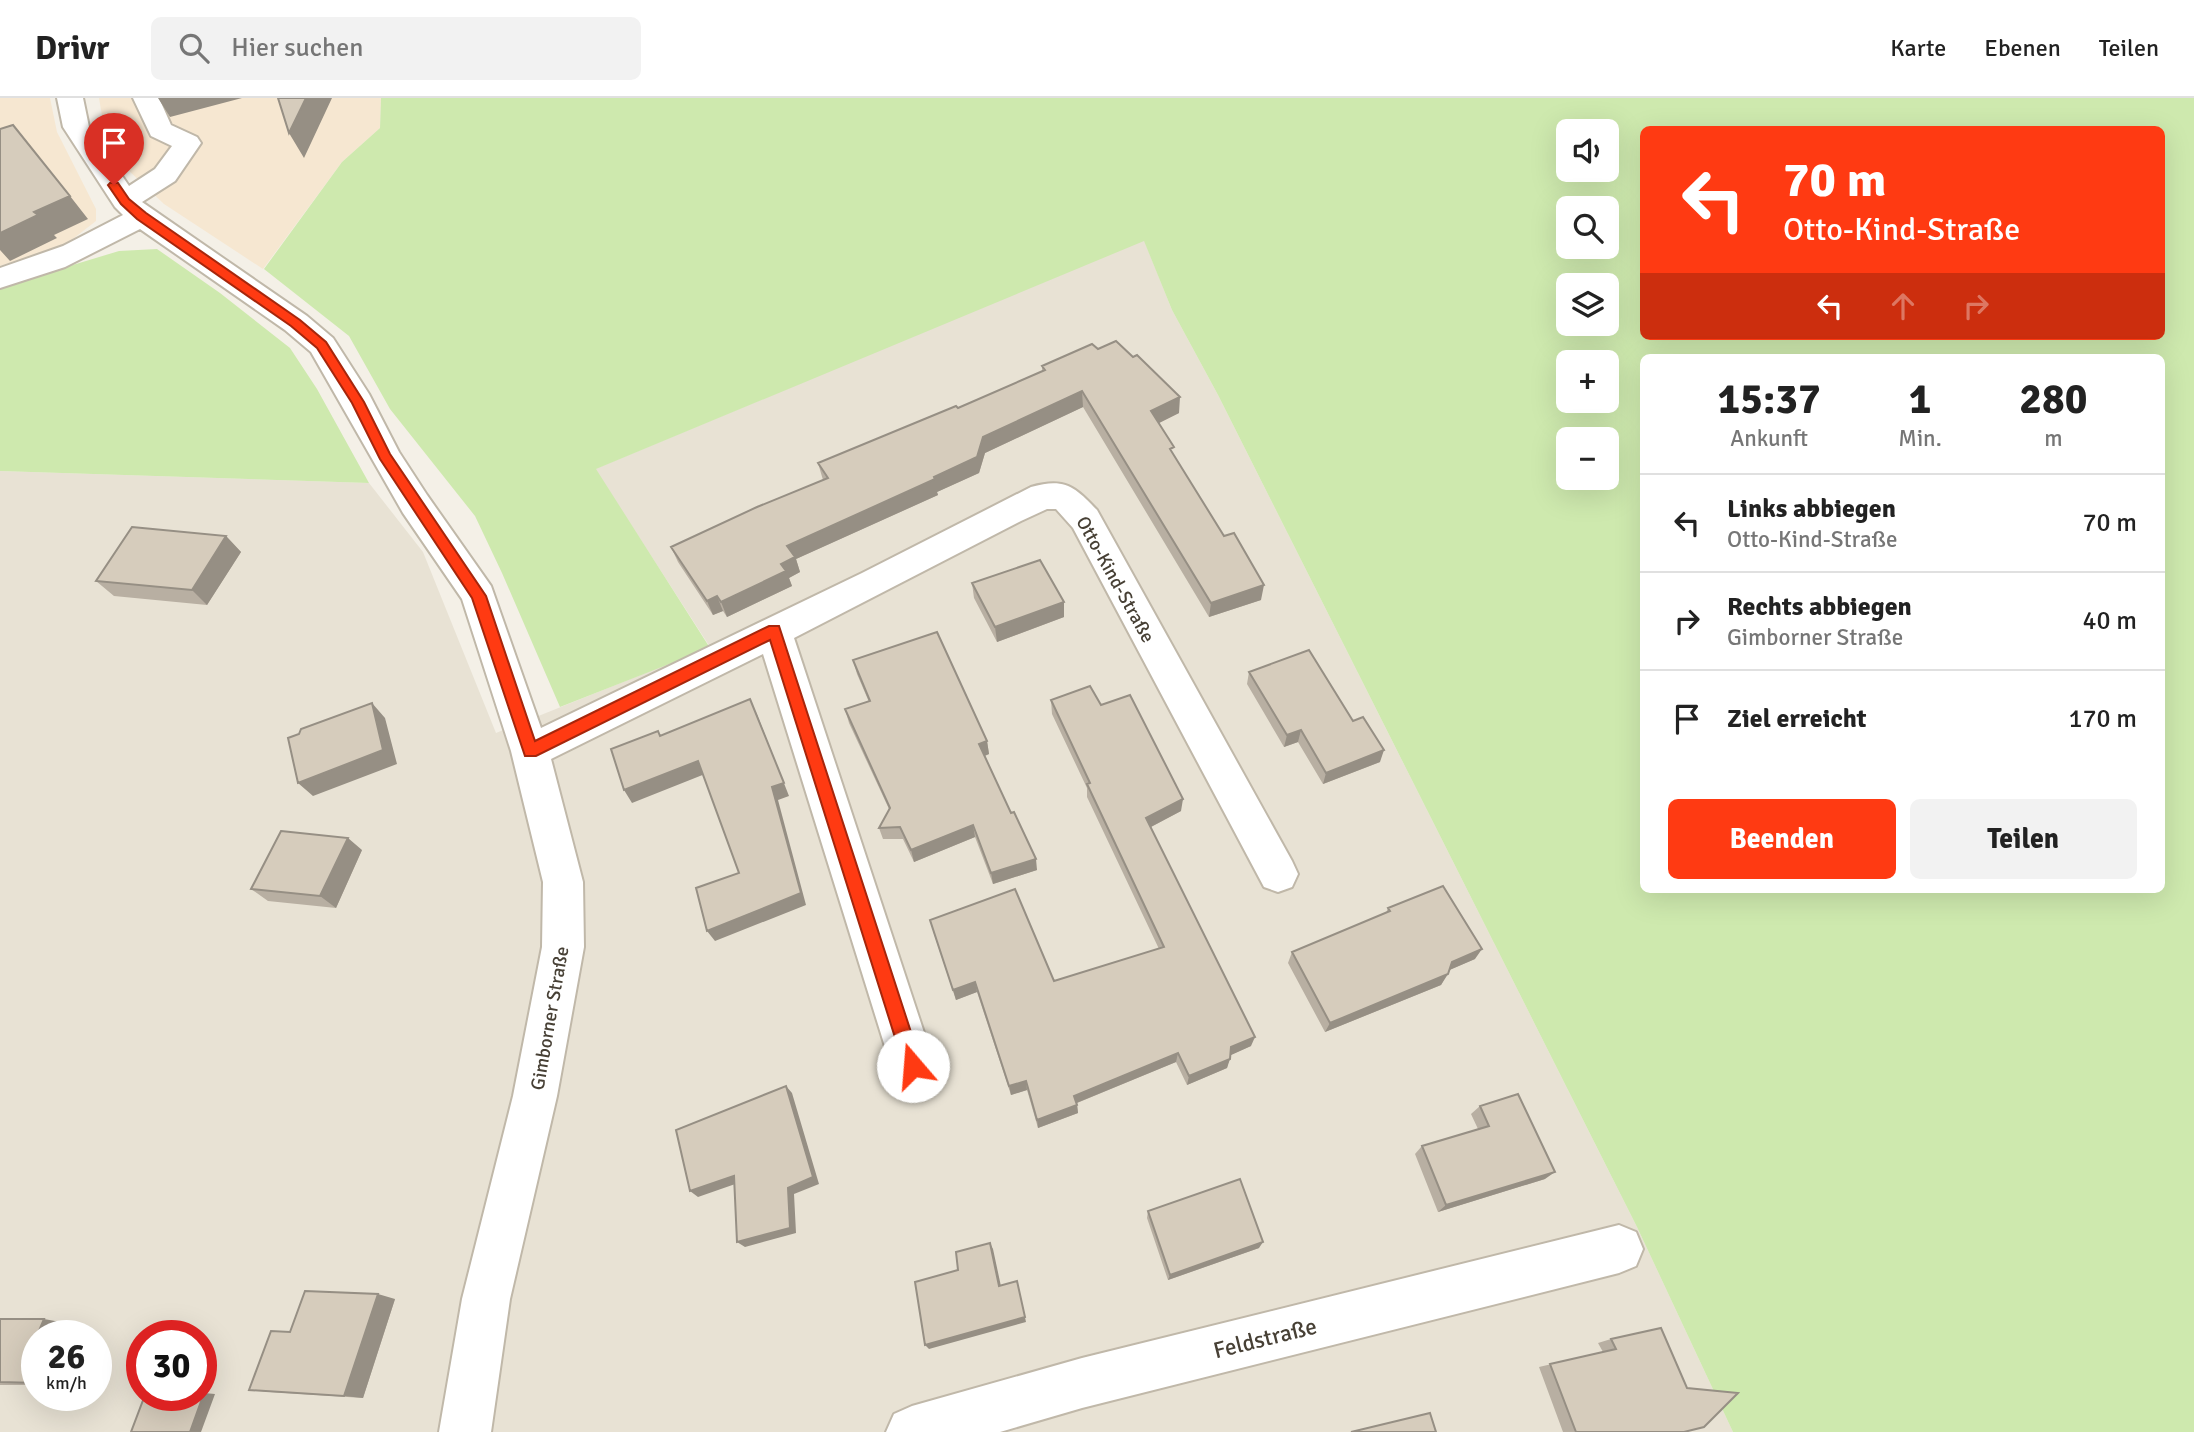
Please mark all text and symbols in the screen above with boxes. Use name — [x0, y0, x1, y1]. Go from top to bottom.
search box — [151, 17, 641, 80]
text: Drivr — [35, 28, 109, 69]
icon: search — [175, 29, 213, 67]
text: Hier suchen — [231, 32, 363, 64]
text: Karte — [1890, 33, 1946, 63]
text: Ebenen — [1984, 33, 2061, 63]
text: Teilen — [2099, 33, 2159, 63]
pin — [84, 113, 144, 185]
map controls — [1556, 119, 1619, 490]
button: sound — [1556, 119, 1619, 182]
icon: arrive — [95, 124, 133, 162]
text: 70 m — [1783, 150, 1886, 210]
icon: left — [1668, 154, 1759, 245]
button: search — [1556, 196, 1619, 259]
text: Otto-Kind-Straße — [1783, 210, 2020, 249]
button: layers — [1556, 273, 1619, 336]
icon: left — [1811, 287, 1849, 325]
icon: ahead — [1884, 287, 1922, 325]
icon: right — [1957, 287, 1995, 325]
button: + — [1556, 350, 1619, 413]
text: 15:37 — [1718, 374, 1821, 425]
text: 1 — [1909, 374, 1931, 425]
text: 280 — [2019, 374, 2087, 425]
text: Ankunft — [1730, 424, 1808, 453]
text: Min. — [1898, 424, 1942, 453]
text: m — [2044, 424, 2063, 453]
button: − — [1556, 427, 1619, 490]
text: Links abbiegen — [1727, 493, 1896, 525]
icon: left — [1668, 504, 1706, 542]
text: 70 m — [2082, 507, 2137, 539]
street label: Otto-Kind-Straße — [1070, 512, 1160, 647]
text: Otto-Kind-Straße — [1727, 525, 1897, 554]
text: Rechts abbiegen — [1727, 591, 1912, 623]
icon: right — [1668, 602, 1706, 640]
text: 40 m — [2082, 605, 2137, 637]
text: Gimborner Straße — [1727, 623, 1903, 652]
icon: arrive — [1668, 700, 1706, 738]
text: Ziel erreicht — [1727, 703, 1867, 735]
text: 170 m — [2068, 703, 2137, 735]
button: Beenden — [1668, 799, 1896, 879]
button: Teilen — [1910, 799, 2137, 879]
street label: Gimborner Straße — [526, 944, 574, 1092]
position arrow — [876, 1029, 950, 1103]
street label: Feldstraße — [1210, 1312, 1320, 1365]
speed limit sign: 30 — [126, 1320, 217, 1411]
text: 26 — [48, 1335, 85, 1378]
text: km/h — [46, 1372, 87, 1394]

